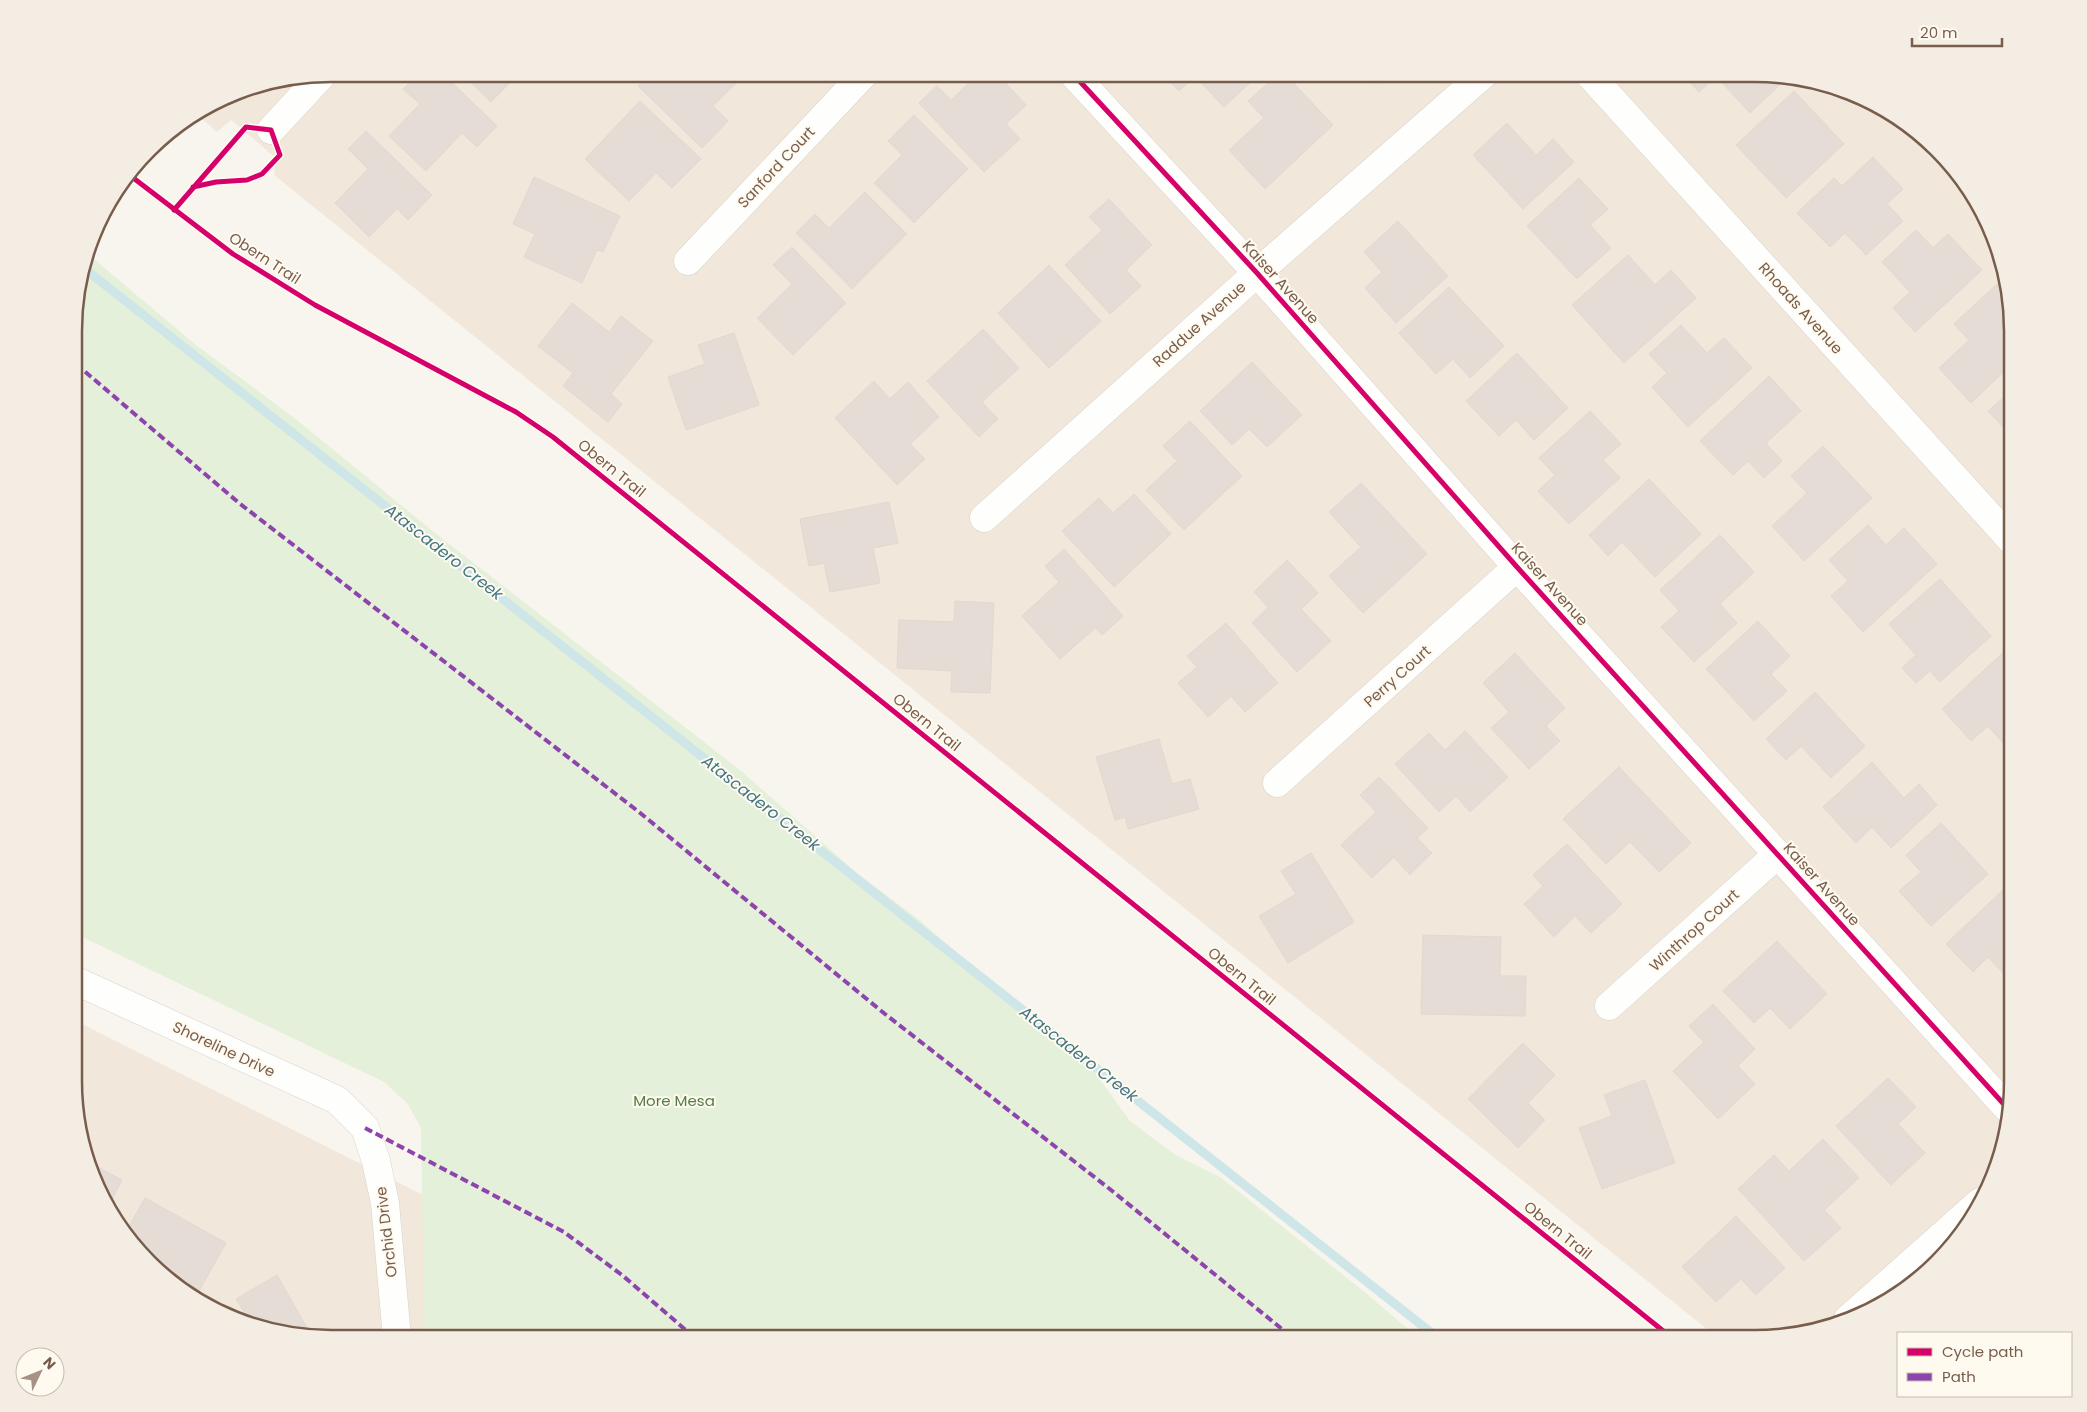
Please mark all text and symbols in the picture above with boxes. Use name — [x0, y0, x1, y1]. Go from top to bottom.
scale bar — [1912, 15, 2002, 47]
text: 20 m — [1920, 22, 1958, 43]
street label: Sanford Court — [733, 122, 819, 212]
street label: Obern Trail — [225, 227, 305, 289]
street label: Kaiser Avenue — [1238, 236, 1324, 328]
street label: Rhoads Avenue — [1754, 258, 1848, 358]
street label: Raddue Avenue — [1148, 276, 1250, 372]
street label: Obern Trail — [574, 434, 650, 502]
water label: Atascadero Creek — [379, 498, 509, 606]
street label: Kaiser Avenue — [1507, 538, 1593, 630]
street label: Perry Court — [1359, 640, 1435, 712]
street label: Obern Trail — [889, 688, 965, 756]
water label: Atascadero Creek — [696, 749, 826, 857]
street label: Kaiser Avenue — [1779, 838, 1865, 930]
street label: Winthrop Court — [1645, 884, 1743, 976]
street label: Obern Trail — [1204, 942, 1280, 1010]
water label: Atascadero Creek — [1014, 1000, 1144, 1108]
street label: Shoreline Drive — [169, 1016, 279, 1082]
park label: More Mesa — [633, 1090, 715, 1111]
street label: Orchid Drive — [370, 1185, 402, 1279]
street label: Obern Trail — [1520, 1196, 1596, 1264]
legend — [1897, 1332, 2072, 1397]
text: Cycle path — [1942, 1341, 2023, 1362]
north arrow — [15, 1347, 65, 1397]
text: N — [39, 1352, 60, 1374]
text: Path — [1942, 1366, 1976, 1387]

